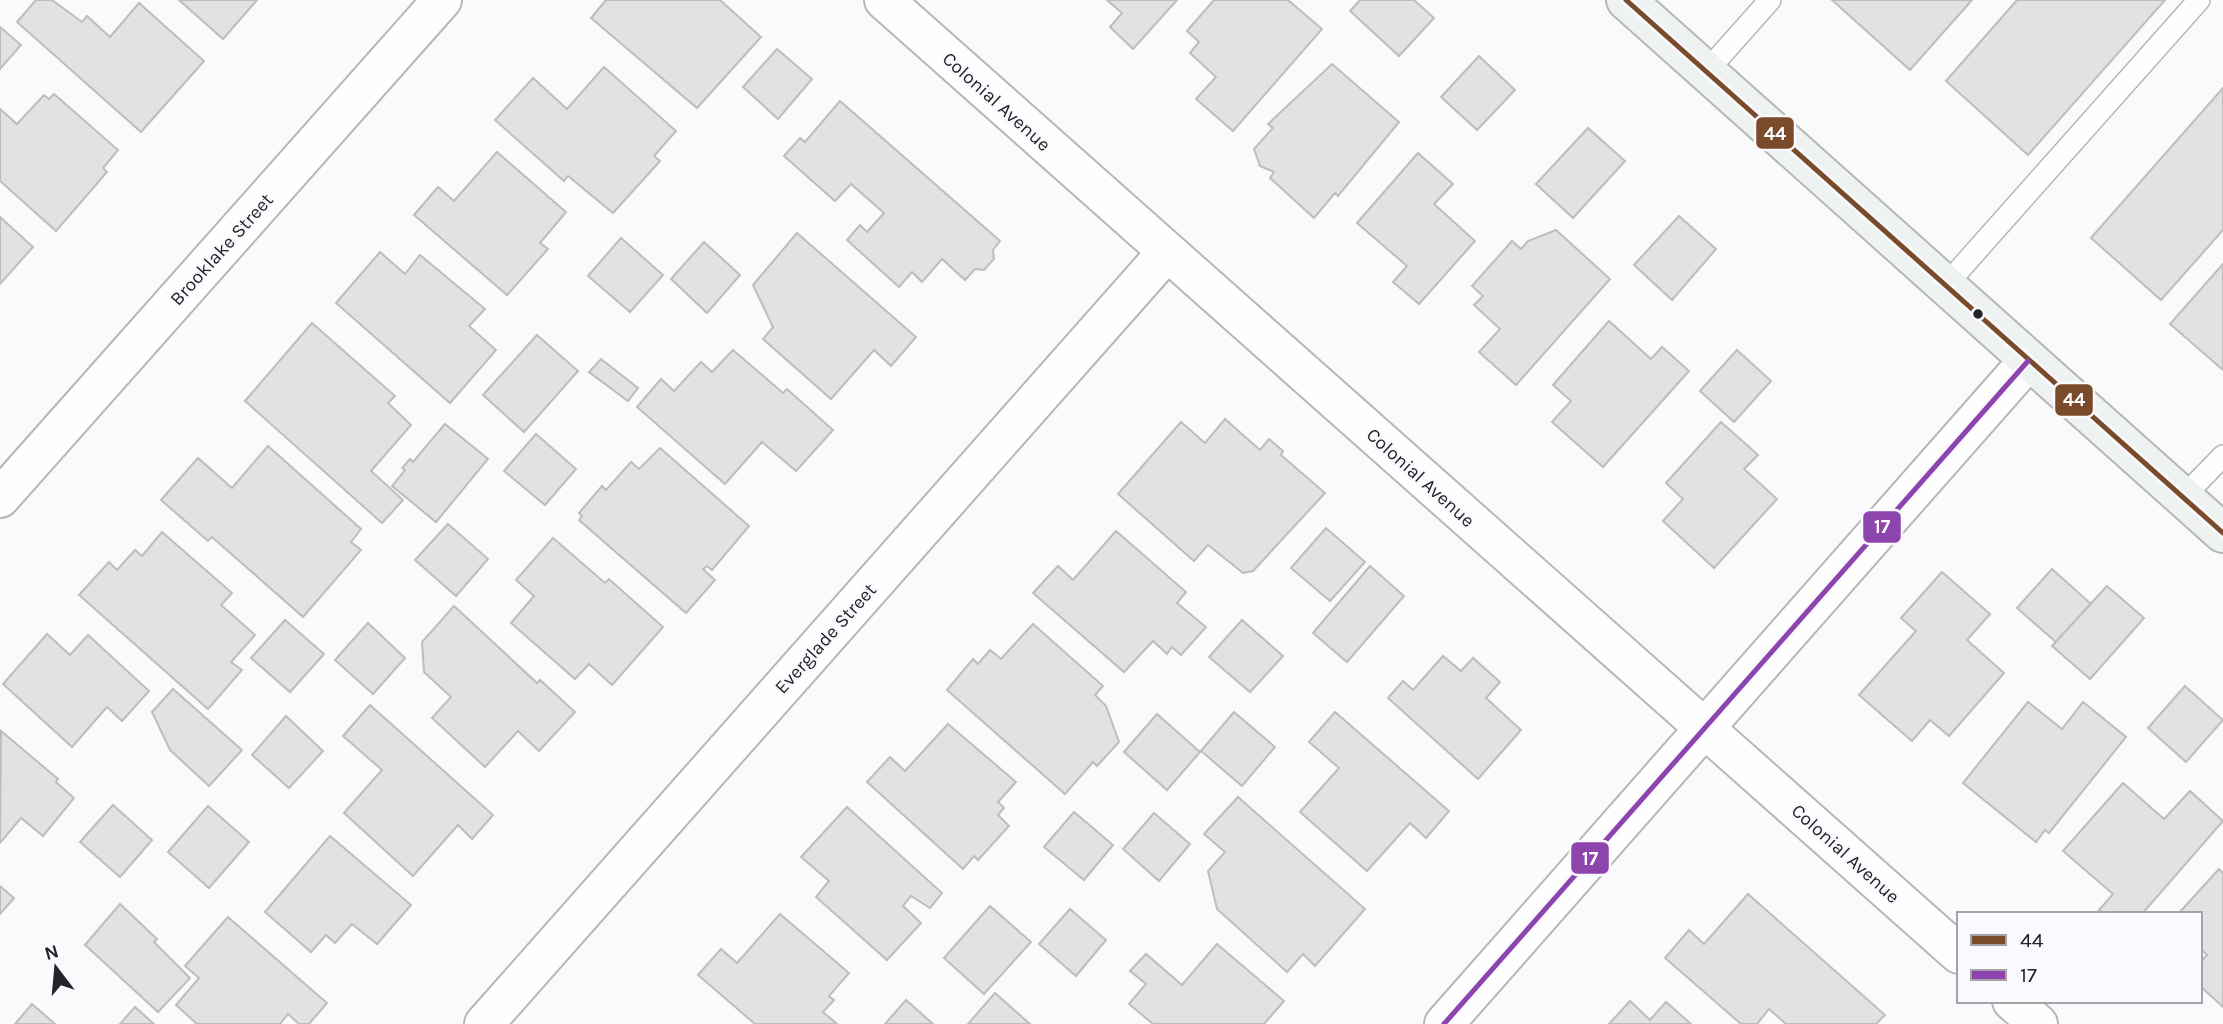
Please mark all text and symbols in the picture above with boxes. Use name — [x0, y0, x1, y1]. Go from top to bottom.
street label: Colonial Avenue — [938, 48, 1055, 156]
line badge: 44 — [1755, 116, 1795, 150]
text: 44 — [1764, 123, 1787, 145]
street label: Brooklake Street — [166, 189, 278, 310]
unlabelled marker — [1971, 307, 1985, 321]
line badge: 44 — [2054, 383, 2094, 417]
text: 44 — [2063, 389, 2086, 411]
street label: Colonial Avenue — [1362, 424, 1479, 532]
line badge: 17 — [1862, 510, 1902, 544]
text: 17 — [1874, 516, 1891, 538]
street label: Everglade Street — [770, 579, 881, 698]
street label: Colonial Avenue — [1787, 800, 1904, 908]
line badge: 17 — [1570, 841, 1610, 875]
text: 17 — [1582, 848, 1599, 870]
legend — [1957, 912, 2202, 1003]
text: 44 — [2020, 928, 2044, 952]
north arrow — [21, 933, 91, 1003]
text: N — [42, 940, 61, 965]
text: 17 — [2020, 963, 2037, 987]

